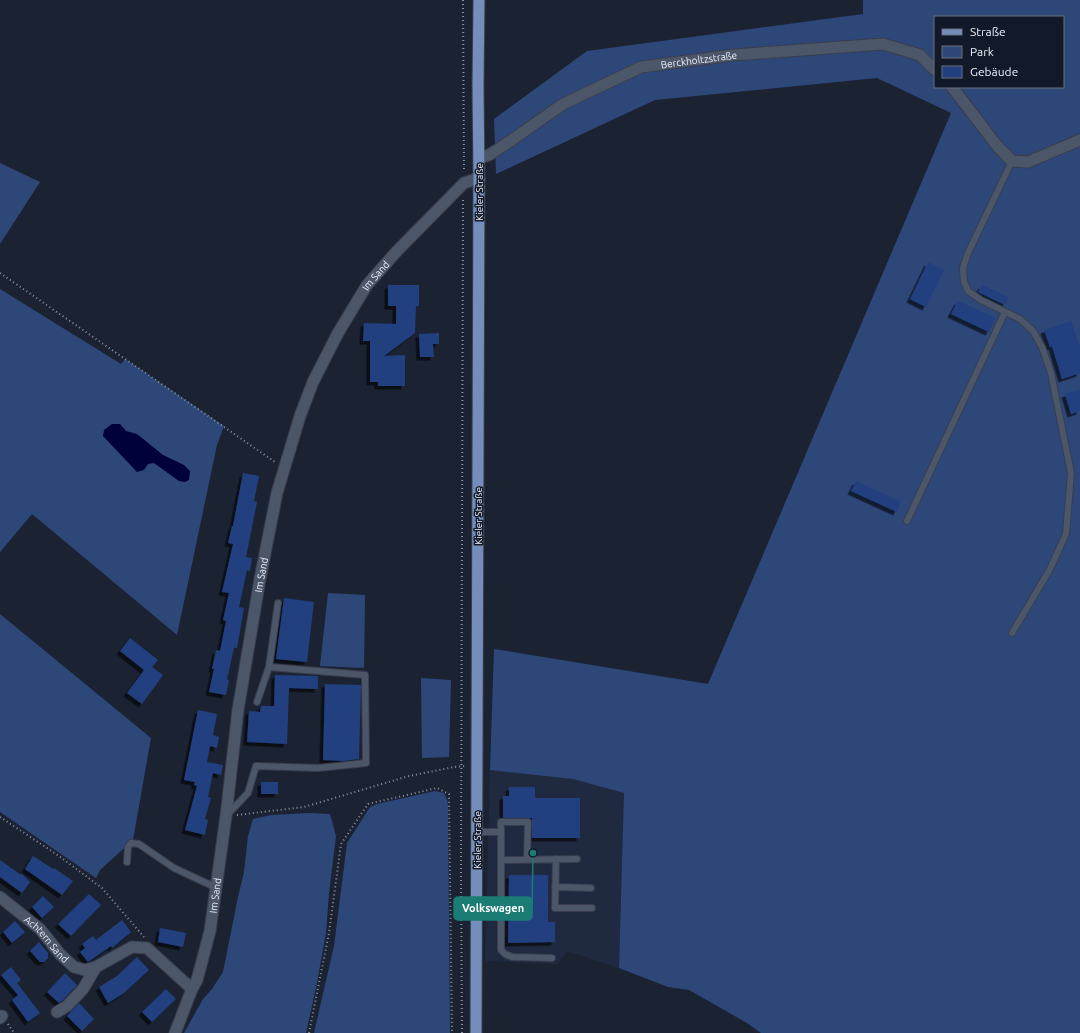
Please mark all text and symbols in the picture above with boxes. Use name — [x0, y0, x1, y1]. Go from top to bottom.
legend — [934, 16, 1064, 88]
text: Straße — [970, 25, 1006, 38]
text: Park — [970, 45, 994, 58]
street label: Berckholtzstraße — [660, 49, 737, 70]
text: Gebäude — [970, 65, 1018, 78]
street label: Kieler Straße — [474, 163, 485, 221]
street label: Im Sand — [360, 258, 391, 292]
street label: Kieler Straße — [473, 487, 484, 545]
street label: Im Sand — [252, 556, 270, 593]
street label: Kieler Straße — [472, 811, 483, 869]
street label: Im Sand — [207, 877, 223, 914]
callout: Volkswagen — [454, 897, 532, 920]
text: Volkswagen — [462, 902, 524, 914]
street label: Achtern Sand — [22, 913, 71, 965]

